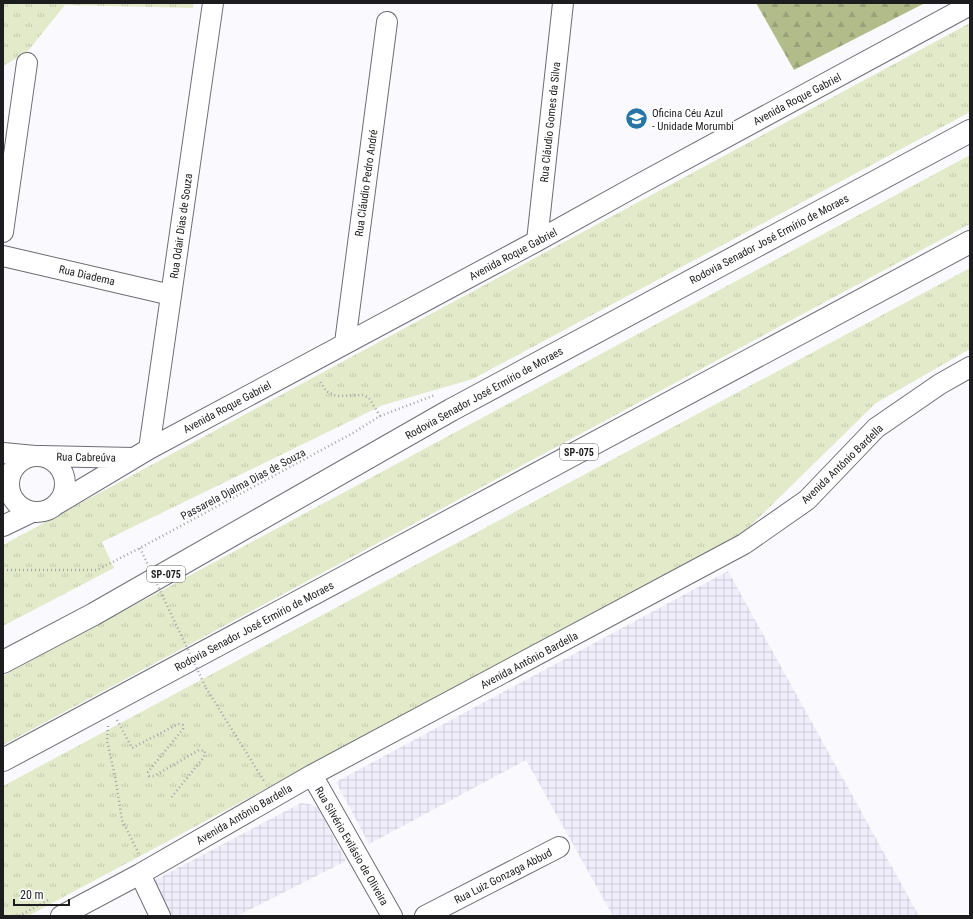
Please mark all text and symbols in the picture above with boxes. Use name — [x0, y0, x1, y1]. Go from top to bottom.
street label: Rua Cláudio Gomes da Silva — [538, 61, 563, 183]
street label: Avenida Roque Gabriel — [751, 71, 843, 128]
school or university icon: Oficina Céu Azul - Unidade Morumbi — [623, 106, 649, 132]
place label: Oficina Céu Azul - Unidade Morumbi — [652, 107, 734, 133]
street label: Rua Cláudio Pedro André — [353, 129, 380, 237]
street label: Rua Odair Dias de Souza — [168, 173, 195, 280]
street label: Rodovia Senador José Ermírio de Moraes — [687, 192, 851, 287]
street label: Avenida Roque Gabriel — [467, 226, 559, 283]
street label: Rua Diadema — [58, 263, 116, 288]
street label: Rodovia Senador José Ermírio de Moraes — [403, 345, 565, 442]
street label: Avenida Roque Gabriel — [181, 379, 273, 436]
street label: Avenida Antônio Bardella — [799, 422, 886, 507]
road number: SP-075 — [560, 444, 598, 460]
street label: Passarela Djalma Dias de Souza — [179, 446, 308, 523]
street label: Rua Cabreúva — [56, 450, 116, 465]
road number: SP-075 — [147, 566, 185, 582]
street label: Rodovia Senador José Ermírio de Moraes — [172, 579, 336, 674]
street label: Avenida Antônio Bardella — [478, 629, 580, 692]
street label: Avenida Antônio Bardella — [194, 782, 295, 847]
street label: Rua Silvério Evilásio de Oliveira — [312, 785, 391, 908]
street label: Rua Luiz Gonzaga Abbud — [452, 846, 554, 907]
scale bar — [14, 881, 69, 907]
text: 20 m — [20, 888, 44, 902]

